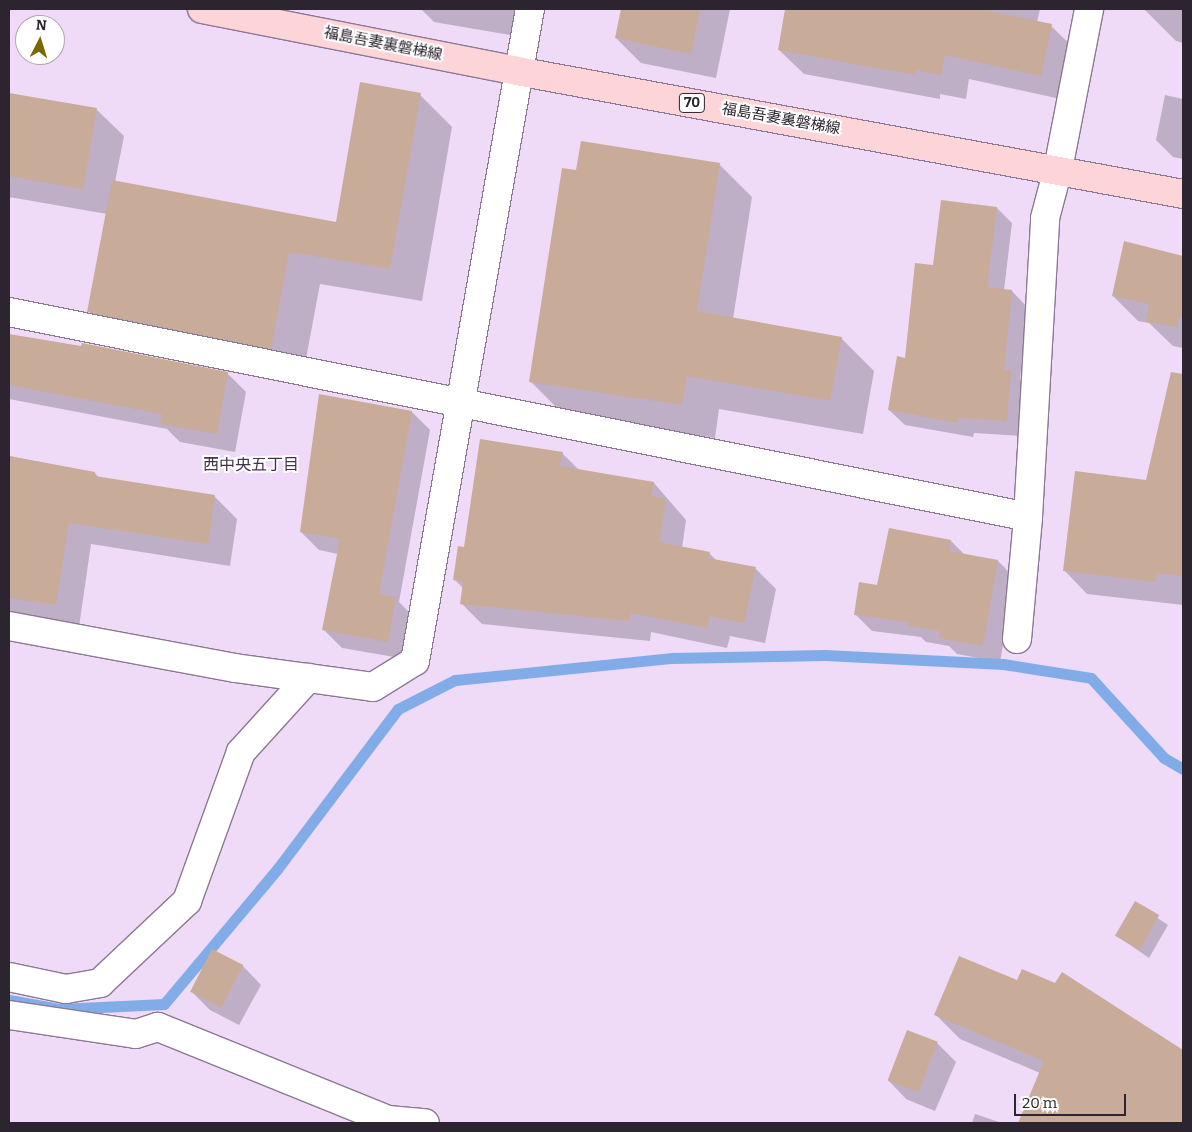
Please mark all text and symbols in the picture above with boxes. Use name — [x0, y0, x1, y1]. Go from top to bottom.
north arrow — [15, 15, 65, 65]
text: N — [35, 17, 47, 34]
street label: 福島吾妻裏磐梯線 — [322, 24, 444, 64]
road number: 70 — [678, 92, 706, 115]
street label: 福島吾妻裏磐梯線 — [720, 100, 842, 138]
district label: 西中央五丁目 — [203, 455, 299, 475]
scale bar — [1017, 1084, 1130, 1116]
text: 20 m — [1022, 1094, 1057, 1112]

